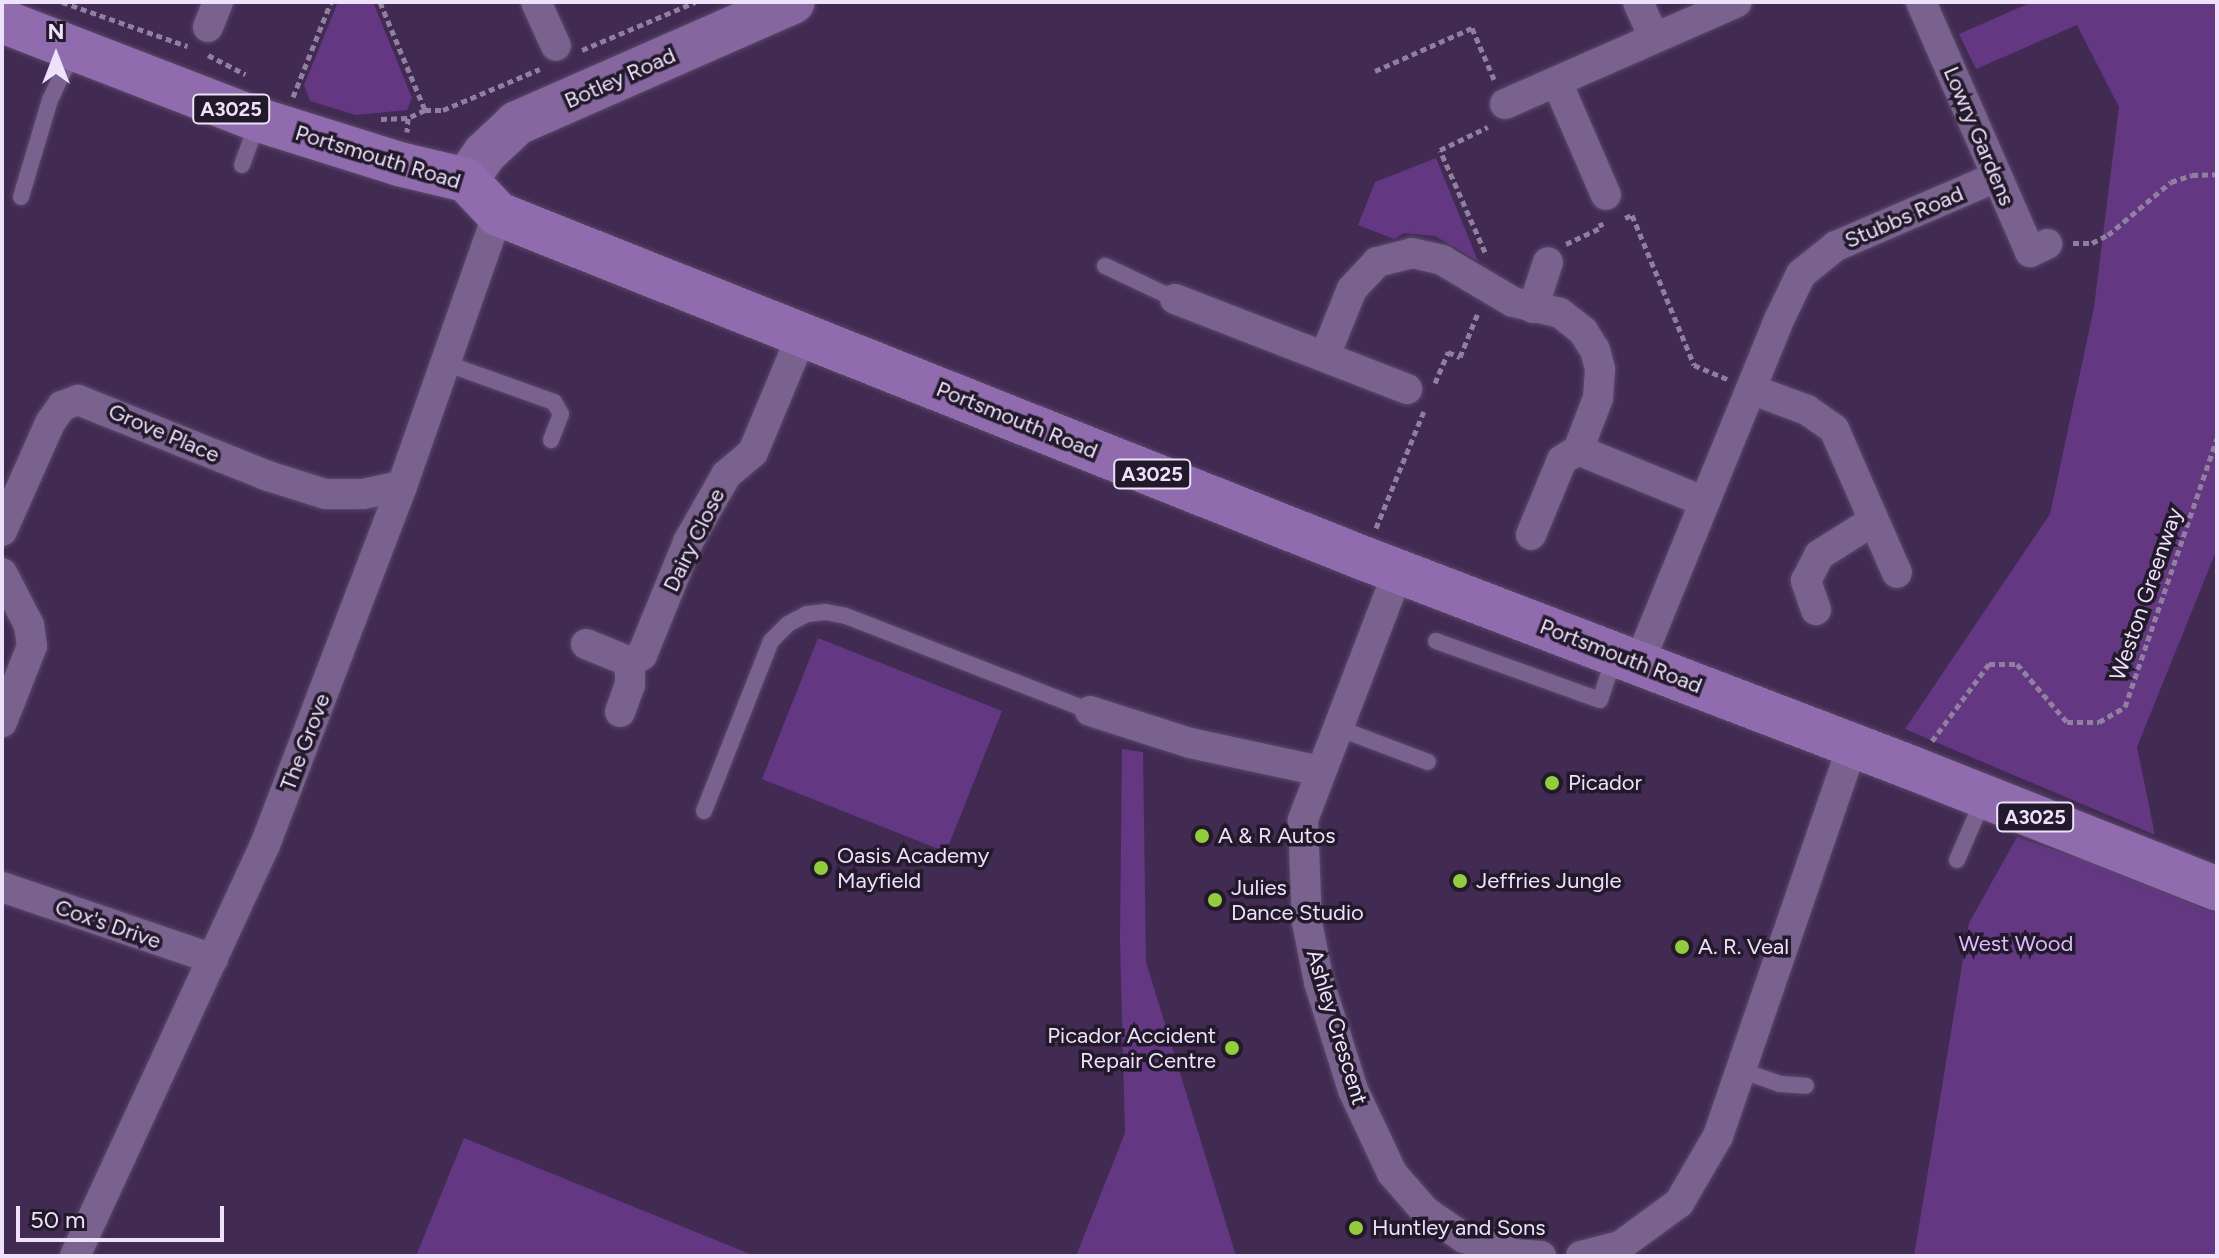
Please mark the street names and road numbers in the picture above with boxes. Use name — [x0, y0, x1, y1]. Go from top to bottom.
street label: Botley Road — [560, 42, 680, 114]
street label: Lowry Gardens — [1938, 63, 2020, 209]
road number: A3025 — [191, 93, 271, 125]
street label: Portsmouth Road — [292, 119, 464, 195]
street label: Stubbs Road — [1841, 180, 1967, 254]
street label: Portsmouth Road — [932, 376, 1102, 464]
street label: Grove Place — [105, 398, 223, 468]
road number: A3025 — [1112, 458, 1192, 490]
street label: Dairy Close — [658, 484, 730, 596]
street label: Weston Greenway — [2104, 504, 2188, 684]
street label: Portsmouth Road — [1536, 613, 1706, 699]
street label: The Grove — [274, 690, 336, 794]
road number: A3025 — [1995, 801, 2075, 833]
street label: Cox's Drive — [52, 894, 164, 954]
street label: Ashley Crescent — [1301, 946, 1373, 1108]

